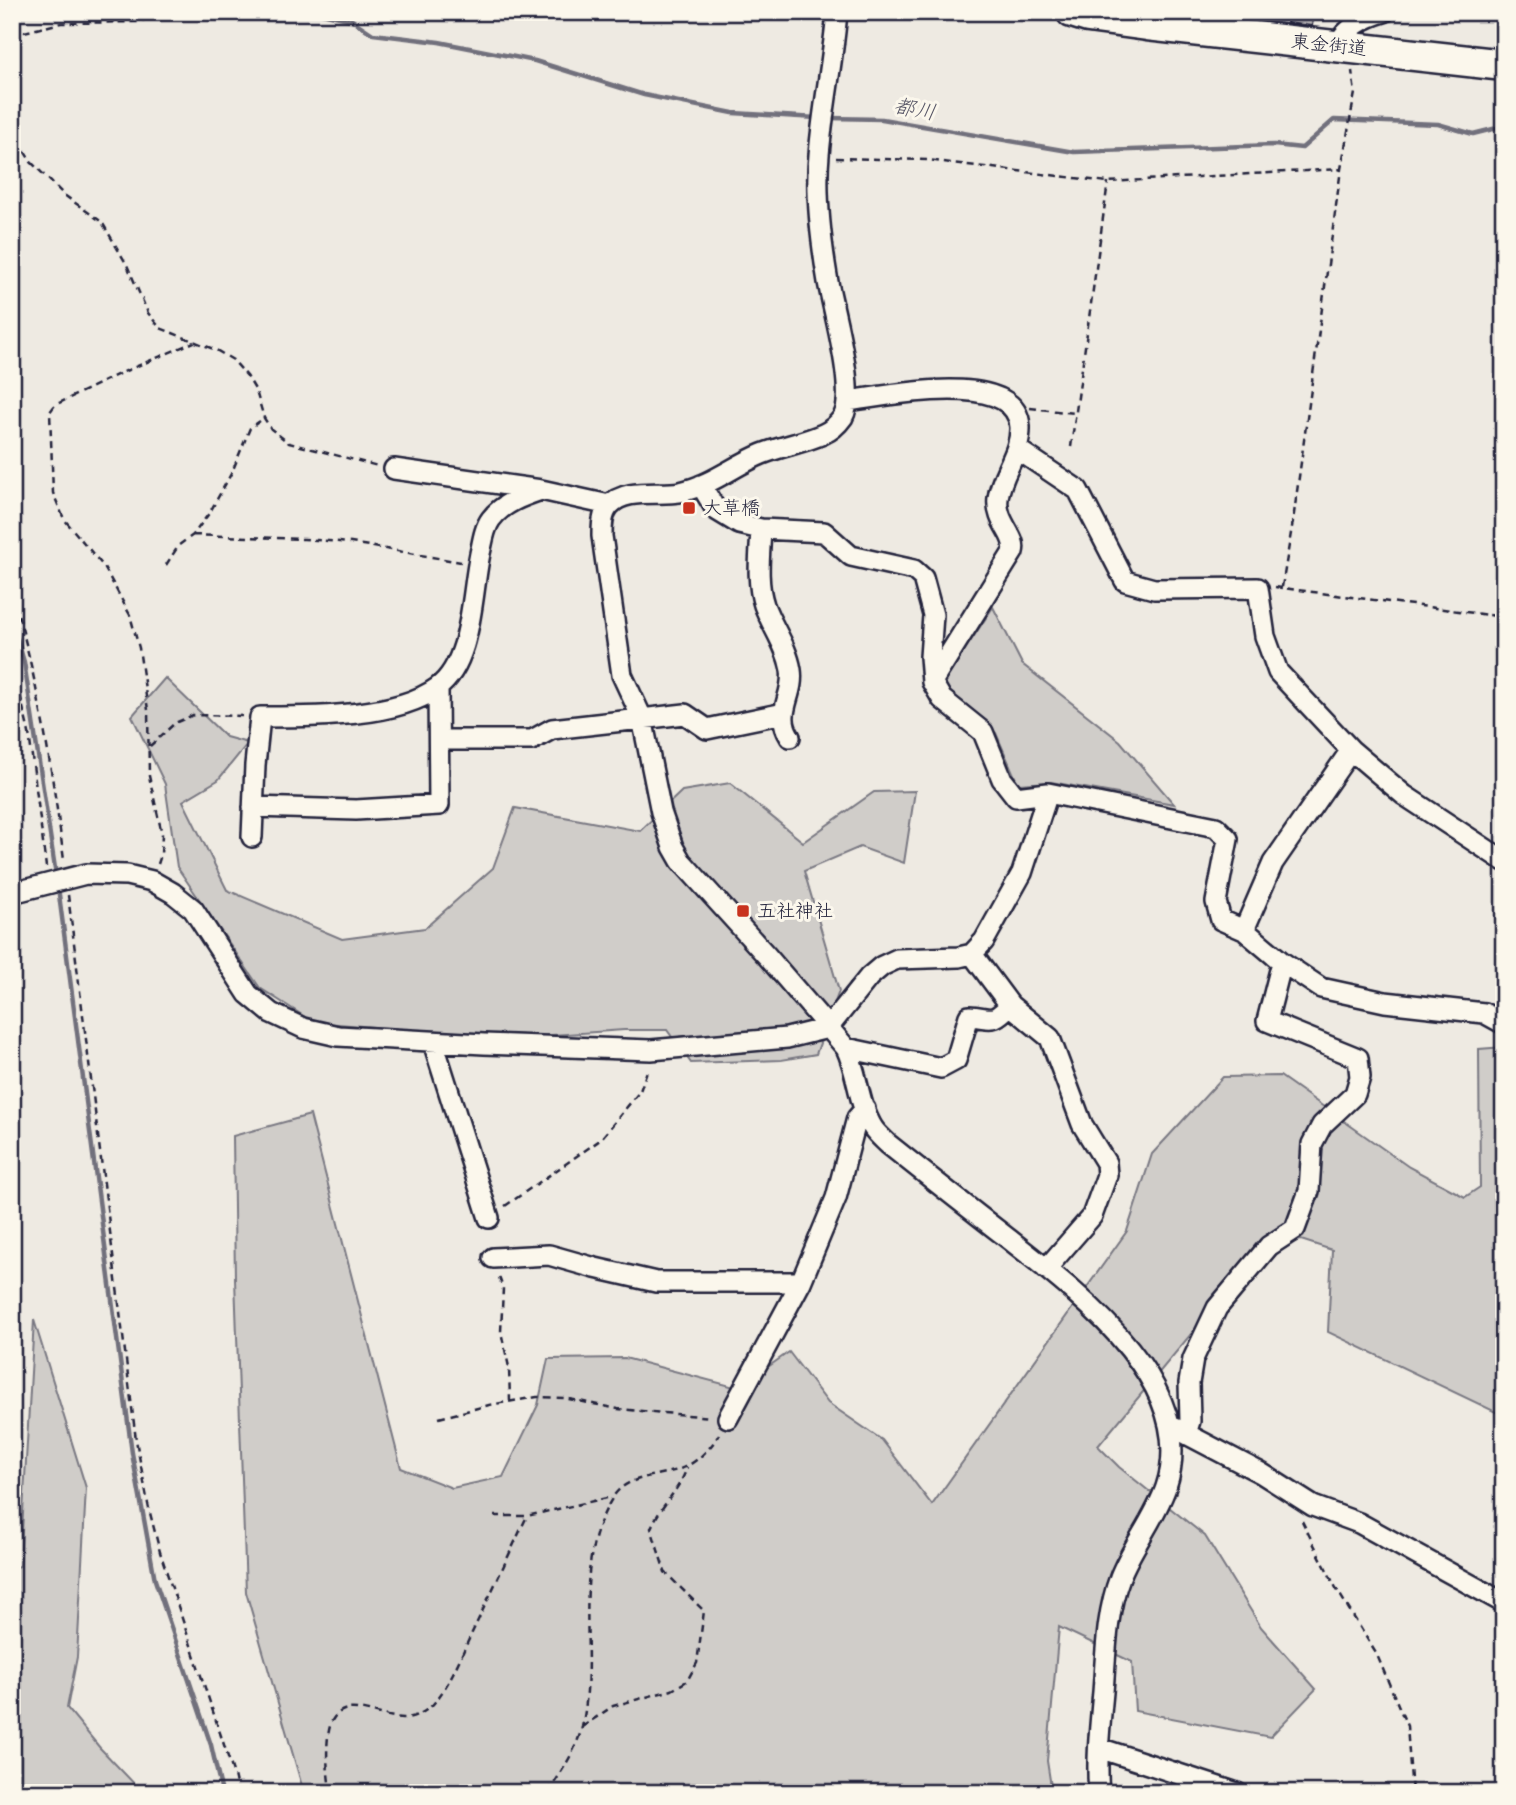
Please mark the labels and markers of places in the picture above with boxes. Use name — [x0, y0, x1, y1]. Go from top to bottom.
place label: 大草橋 — [703, 497, 760, 519]
marker: 大草橋 — [681, 500, 697, 516]
place label: 五社神社 — [757, 900, 833, 922]
marker: 五社神社 — [735, 903, 751, 919]

